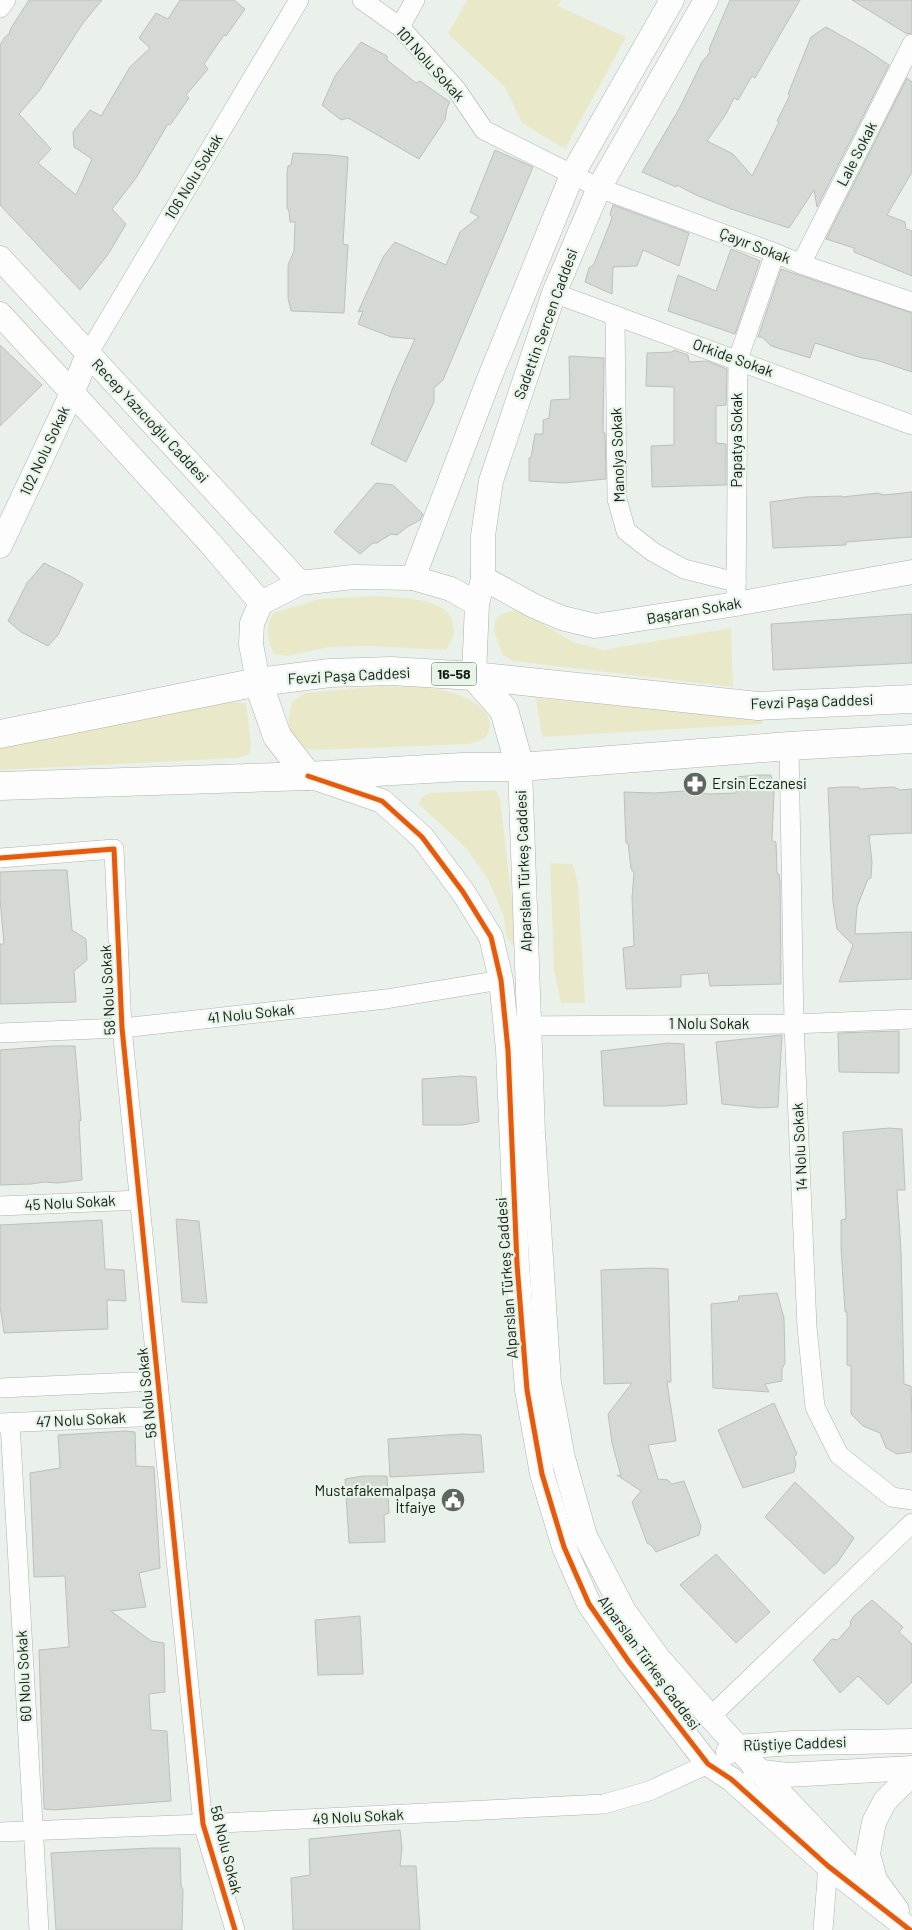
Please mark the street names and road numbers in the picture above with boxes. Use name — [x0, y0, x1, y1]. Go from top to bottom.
street label: 101 Nolu Sokak — [393, 22, 469, 105]
street label: Lale Sokak — [832, 118, 880, 189]
street label: 106 Nolu Sokak — [161, 130, 226, 223]
street label: Çayır Sokak — [717, 223, 794, 267]
street label: Sadettin Sercen Caddesi — [509, 246, 581, 402]
street label: Orkide Sokak — [690, 334, 777, 380]
street label: Recep Yazıcıoğlu Caddesi — [89, 355, 213, 486]
street label: Papatya Sokak — [727, 392, 745, 487]
street label: 102 Nolu Sokak — [15, 402, 73, 498]
street label: Manolya Sokak — [606, 407, 628, 503]
street label: Başaran Sokak — [645, 593, 743, 627]
road number: 16-58 — [432, 662, 476, 686]
street label: Fevzi Paşa Caddesi — [287, 663, 411, 687]
street label: Fevzi Paşa Caddesi — [750, 690, 874, 712]
street label: Alparslan Türkeş Caddesi — [511, 790, 535, 952]
street label: 58 Nolu Sokak — [96, 944, 118, 1036]
street label: 41 Nolu Sokak — [206, 999, 296, 1027]
street label: 1 Nolu Sokak — [669, 1014, 750, 1032]
street label: 14 Nolu Sokak — [788, 1102, 810, 1192]
street label: 45 Nolu Sokak — [24, 1191, 116, 1213]
street label: Alparslan Türkeş Caddesi — [491, 1197, 521, 1360]
street label: 58 Nolu Sokak — [132, 1347, 160, 1439]
street label: 47 Nolu Sokak — [35, 1408, 127, 1430]
street label: Alparslan Türkeş Caddesi — [595, 1592, 705, 1733]
street label: 60 Nolu Sokak — [12, 1629, 34, 1722]
street label: Rüştiye Caddesi — [743, 1732, 847, 1754]
street label: 58 Nolu Sokak — [207, 1804, 247, 1896]
street label: 49 Nolu Sokak — [312, 1805, 405, 1827]

